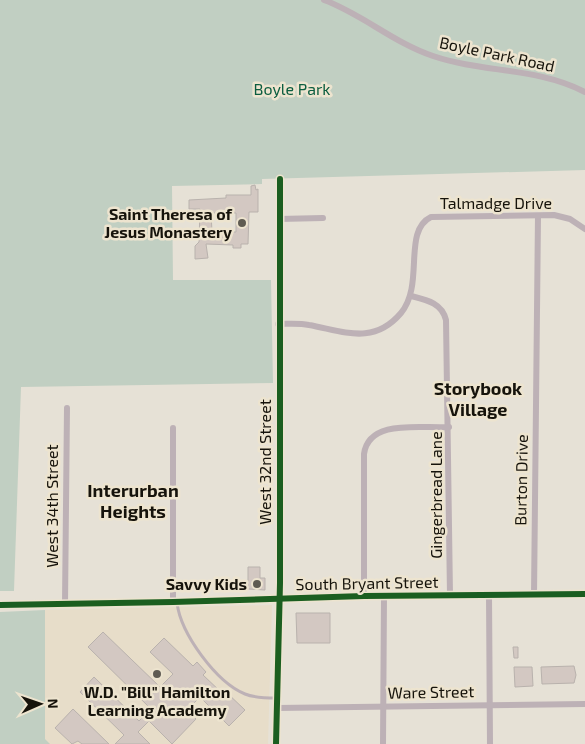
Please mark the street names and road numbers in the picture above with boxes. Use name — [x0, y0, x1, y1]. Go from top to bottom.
street label: Boyle Park Road — [438, 32, 556, 75]
street label: Talmadge Drive — [440, 193, 552, 212]
street label: West 32nd Street — [255, 399, 274, 525]
street label: Gingerbread Lane — [426, 431, 445, 559]
street label: Burton Drive — [510, 434, 531, 526]
street label: West 34th Street — [42, 444, 61, 568]
street label: South Bryant Street — [295, 572, 439, 593]
street label: Ware Street — [388, 681, 474, 702]

